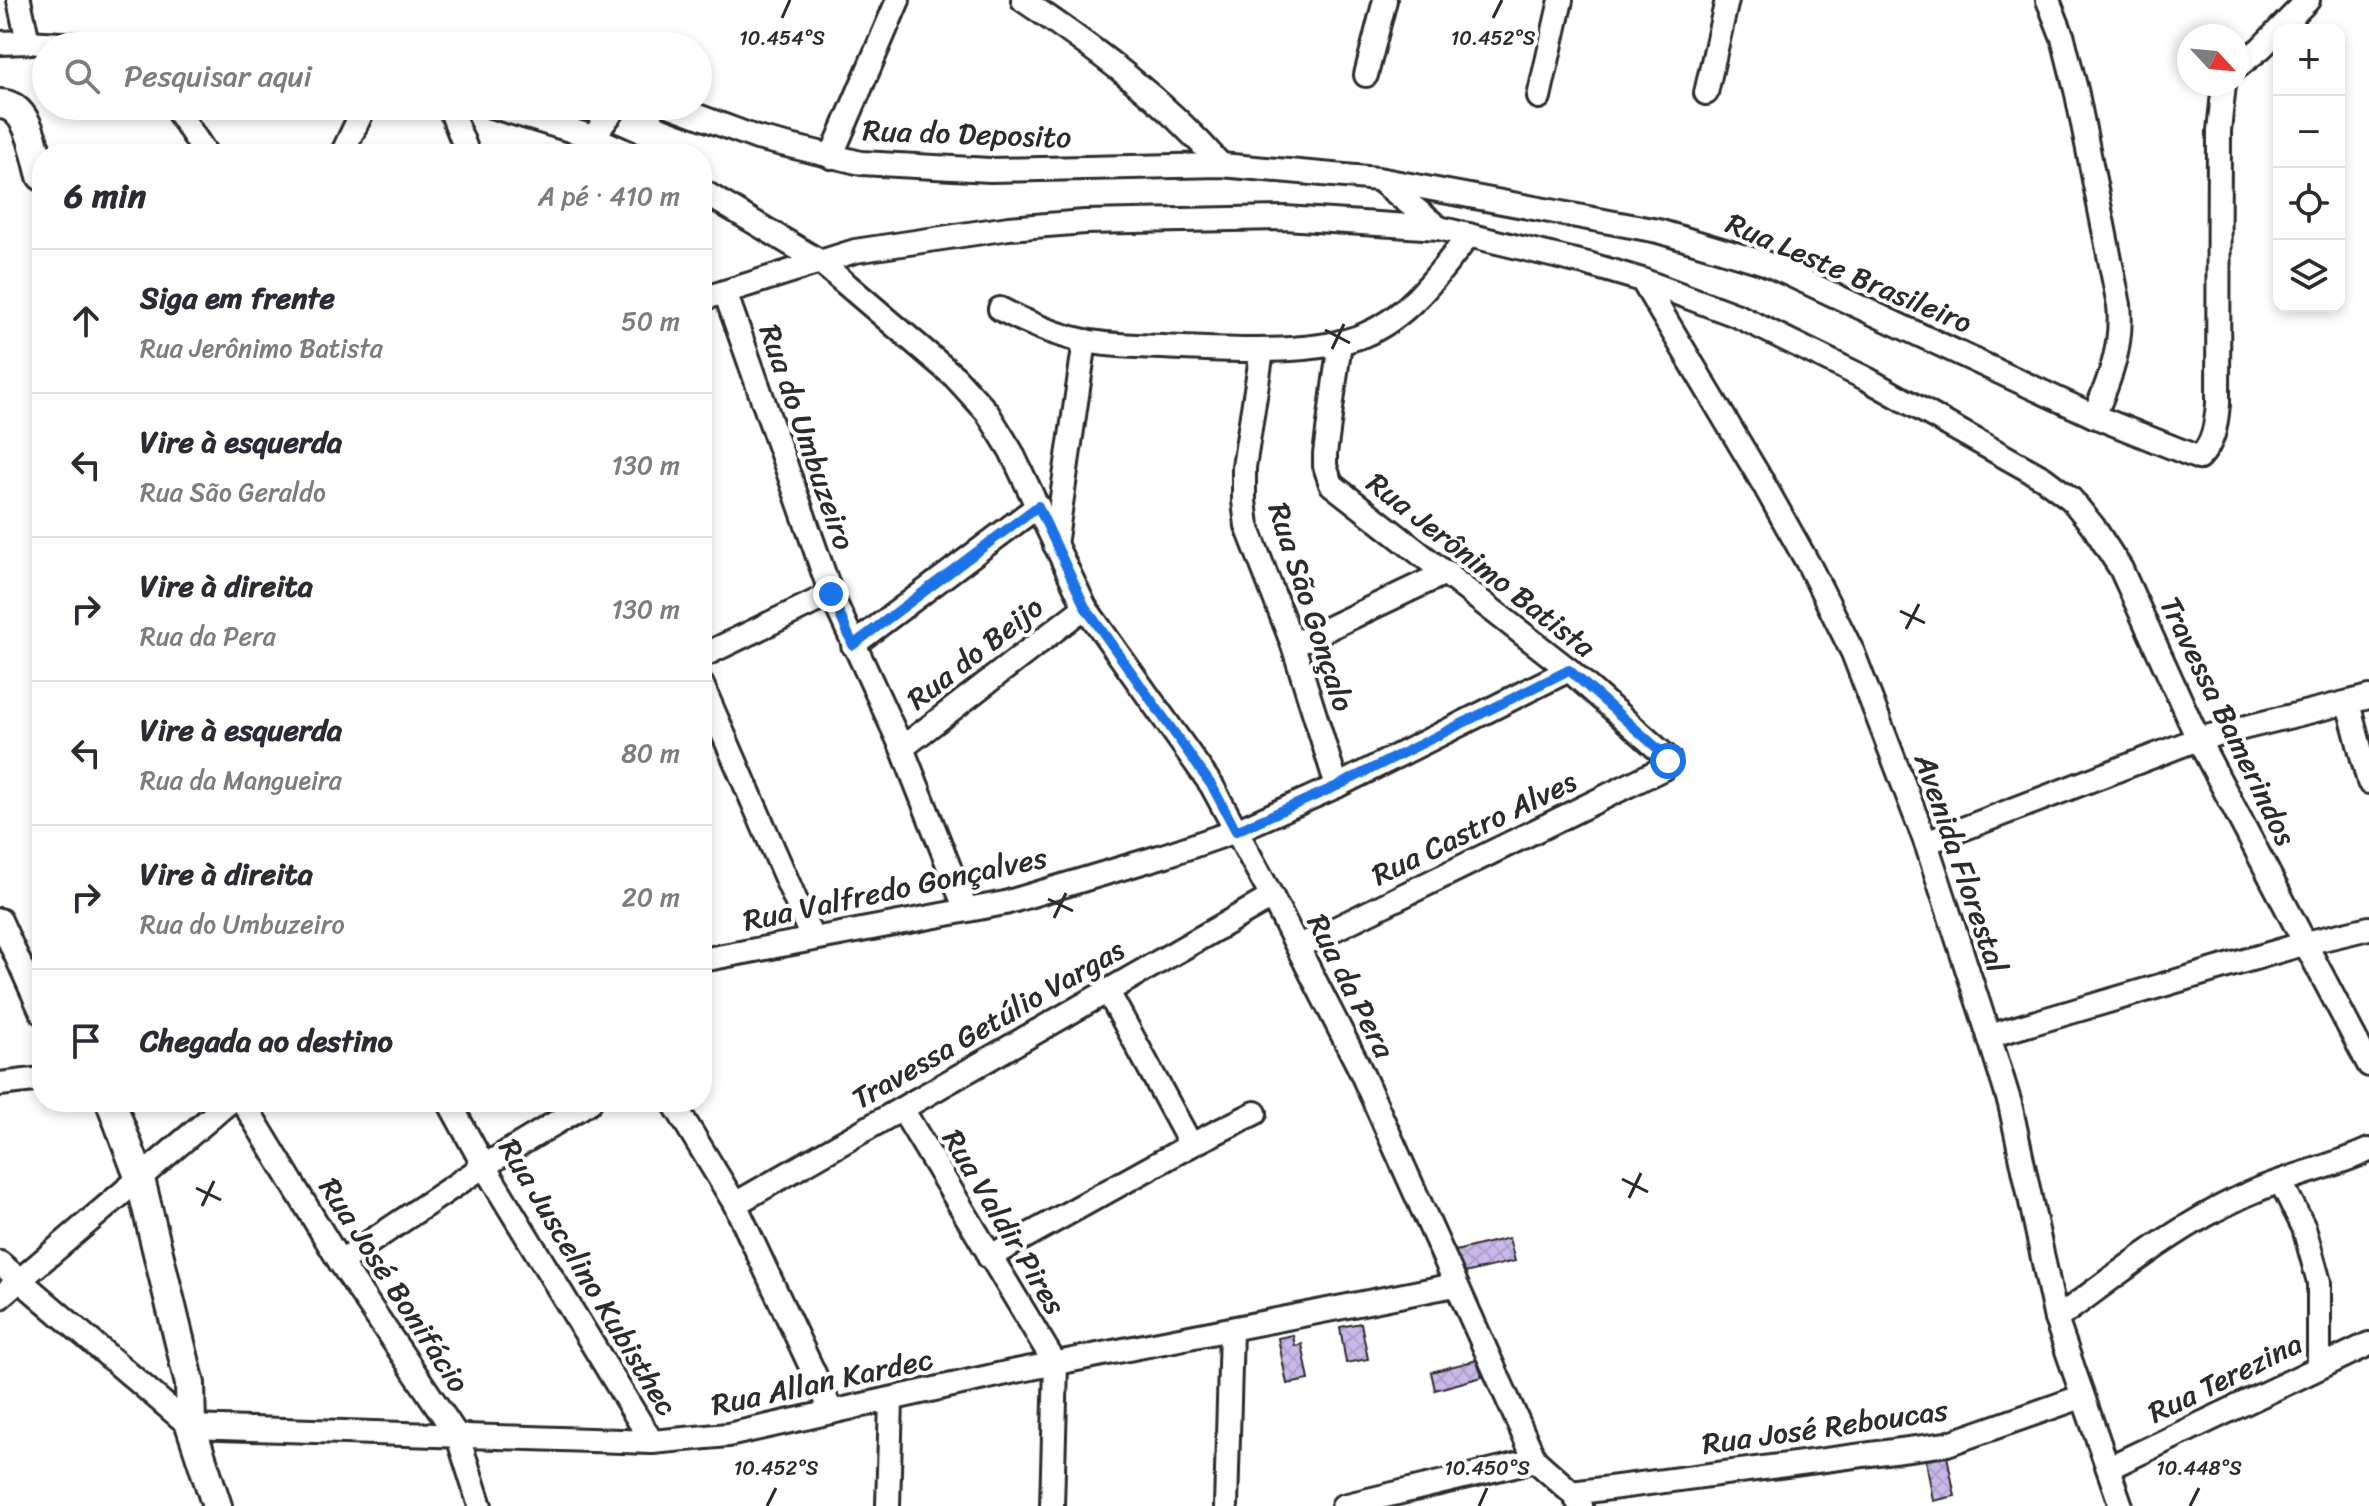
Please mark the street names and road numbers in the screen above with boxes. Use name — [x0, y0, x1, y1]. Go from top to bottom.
street label: Rua do Deposito — [862, 103, 1072, 165]
street label: Rua Leste Brasileiro — [1717, 197, 1981, 349]
street label: Rua do Umbuzeiro — [743, 317, 871, 557]
street label: Rua Jerônimo Batista — [1354, 458, 1609, 673]
street label: Rua São Gonçalo — [1252, 495, 1370, 719]
street label: Rua do Beijo — [894, 582, 1056, 724]
street label: Travessa Bamerindos — [2144, 587, 2312, 856]
street label: Avenida Florestal — [1898, 745, 2024, 981]
street label: Rua Castro Alves — [1362, 755, 1587, 901]
street label: Rua Valfredo Gonçalves — [738, 830, 1052, 948]
street label: Rua da Pera — [1291, 904, 1411, 1069]
street label: Travessa Getúlio Vargas — [841, 923, 1135, 1124]
street label: Rua Valdir Pires — [927, 1118, 1081, 1326]
street label: Rua Juscelino Kubisthec — [483, 1128, 693, 1426]
street label: Rua José Bonifácio — [304, 1166, 484, 1404]
street label: Rua Terezina — [2138, 1317, 2312, 1439]
street label: Rua Allan Kardec — [706, 1332, 938, 1432]
street label: Rua José Reboucas — [1699, 1383, 1952, 1471]

